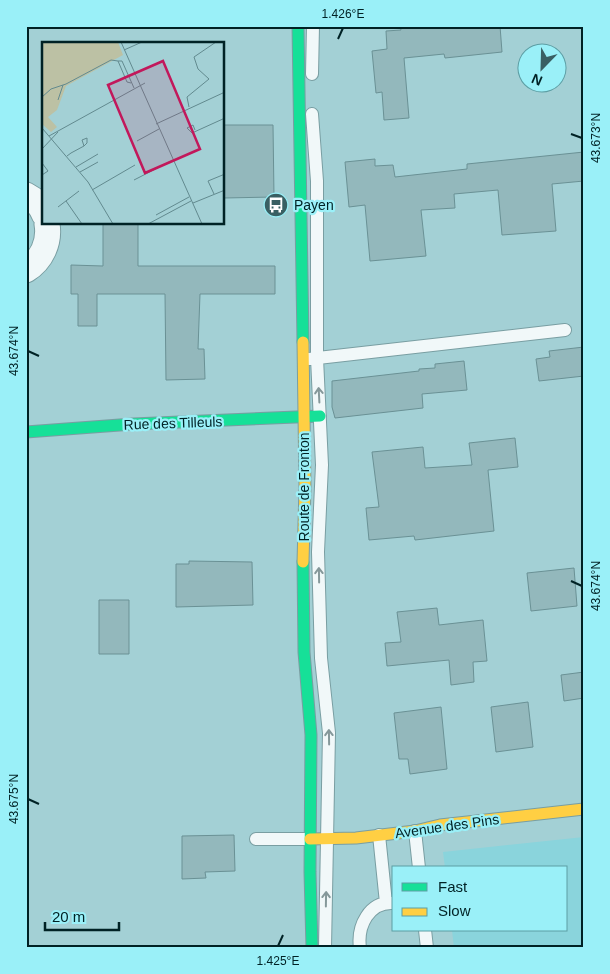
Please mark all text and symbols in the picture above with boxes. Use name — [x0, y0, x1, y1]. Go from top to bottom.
text: 1.426°E — [322, 7, 364, 21]
inset map — [42, 42, 225, 225]
north arrow — [518, 42, 568, 92]
text: N — [529, 71, 545, 89]
text: 43.673°N — [589, 113, 603, 163]
bus stop icon: Payen — [263, 192, 289, 218]
place label: Payen — [294, 197, 334, 213]
text: 43.674°N — [7, 326, 21, 376]
one-way arrow — [314, 387, 323, 403]
street label: Rue des Tilleuls — [123, 413, 223, 433]
street label: Route de Fronton — [296, 433, 312, 541]
text: 43.674°N — [589, 561, 603, 611]
one-way arrow — [314, 567, 324, 583]
one-way arrow — [324, 729, 334, 745]
text: 43.675°N — [7, 774, 21, 824]
street label: Avenue des Pins — [394, 811, 500, 841]
legend — [392, 866, 568, 932]
text: Fast — [438, 878, 468, 895]
one-way arrow — [321, 891, 331, 908]
scale bar — [45, 899, 119, 931]
text: Slow — [438, 902, 471, 919]
text: 20 m — [52, 908, 85, 925]
text: 1.425°E — [257, 954, 299, 968]

